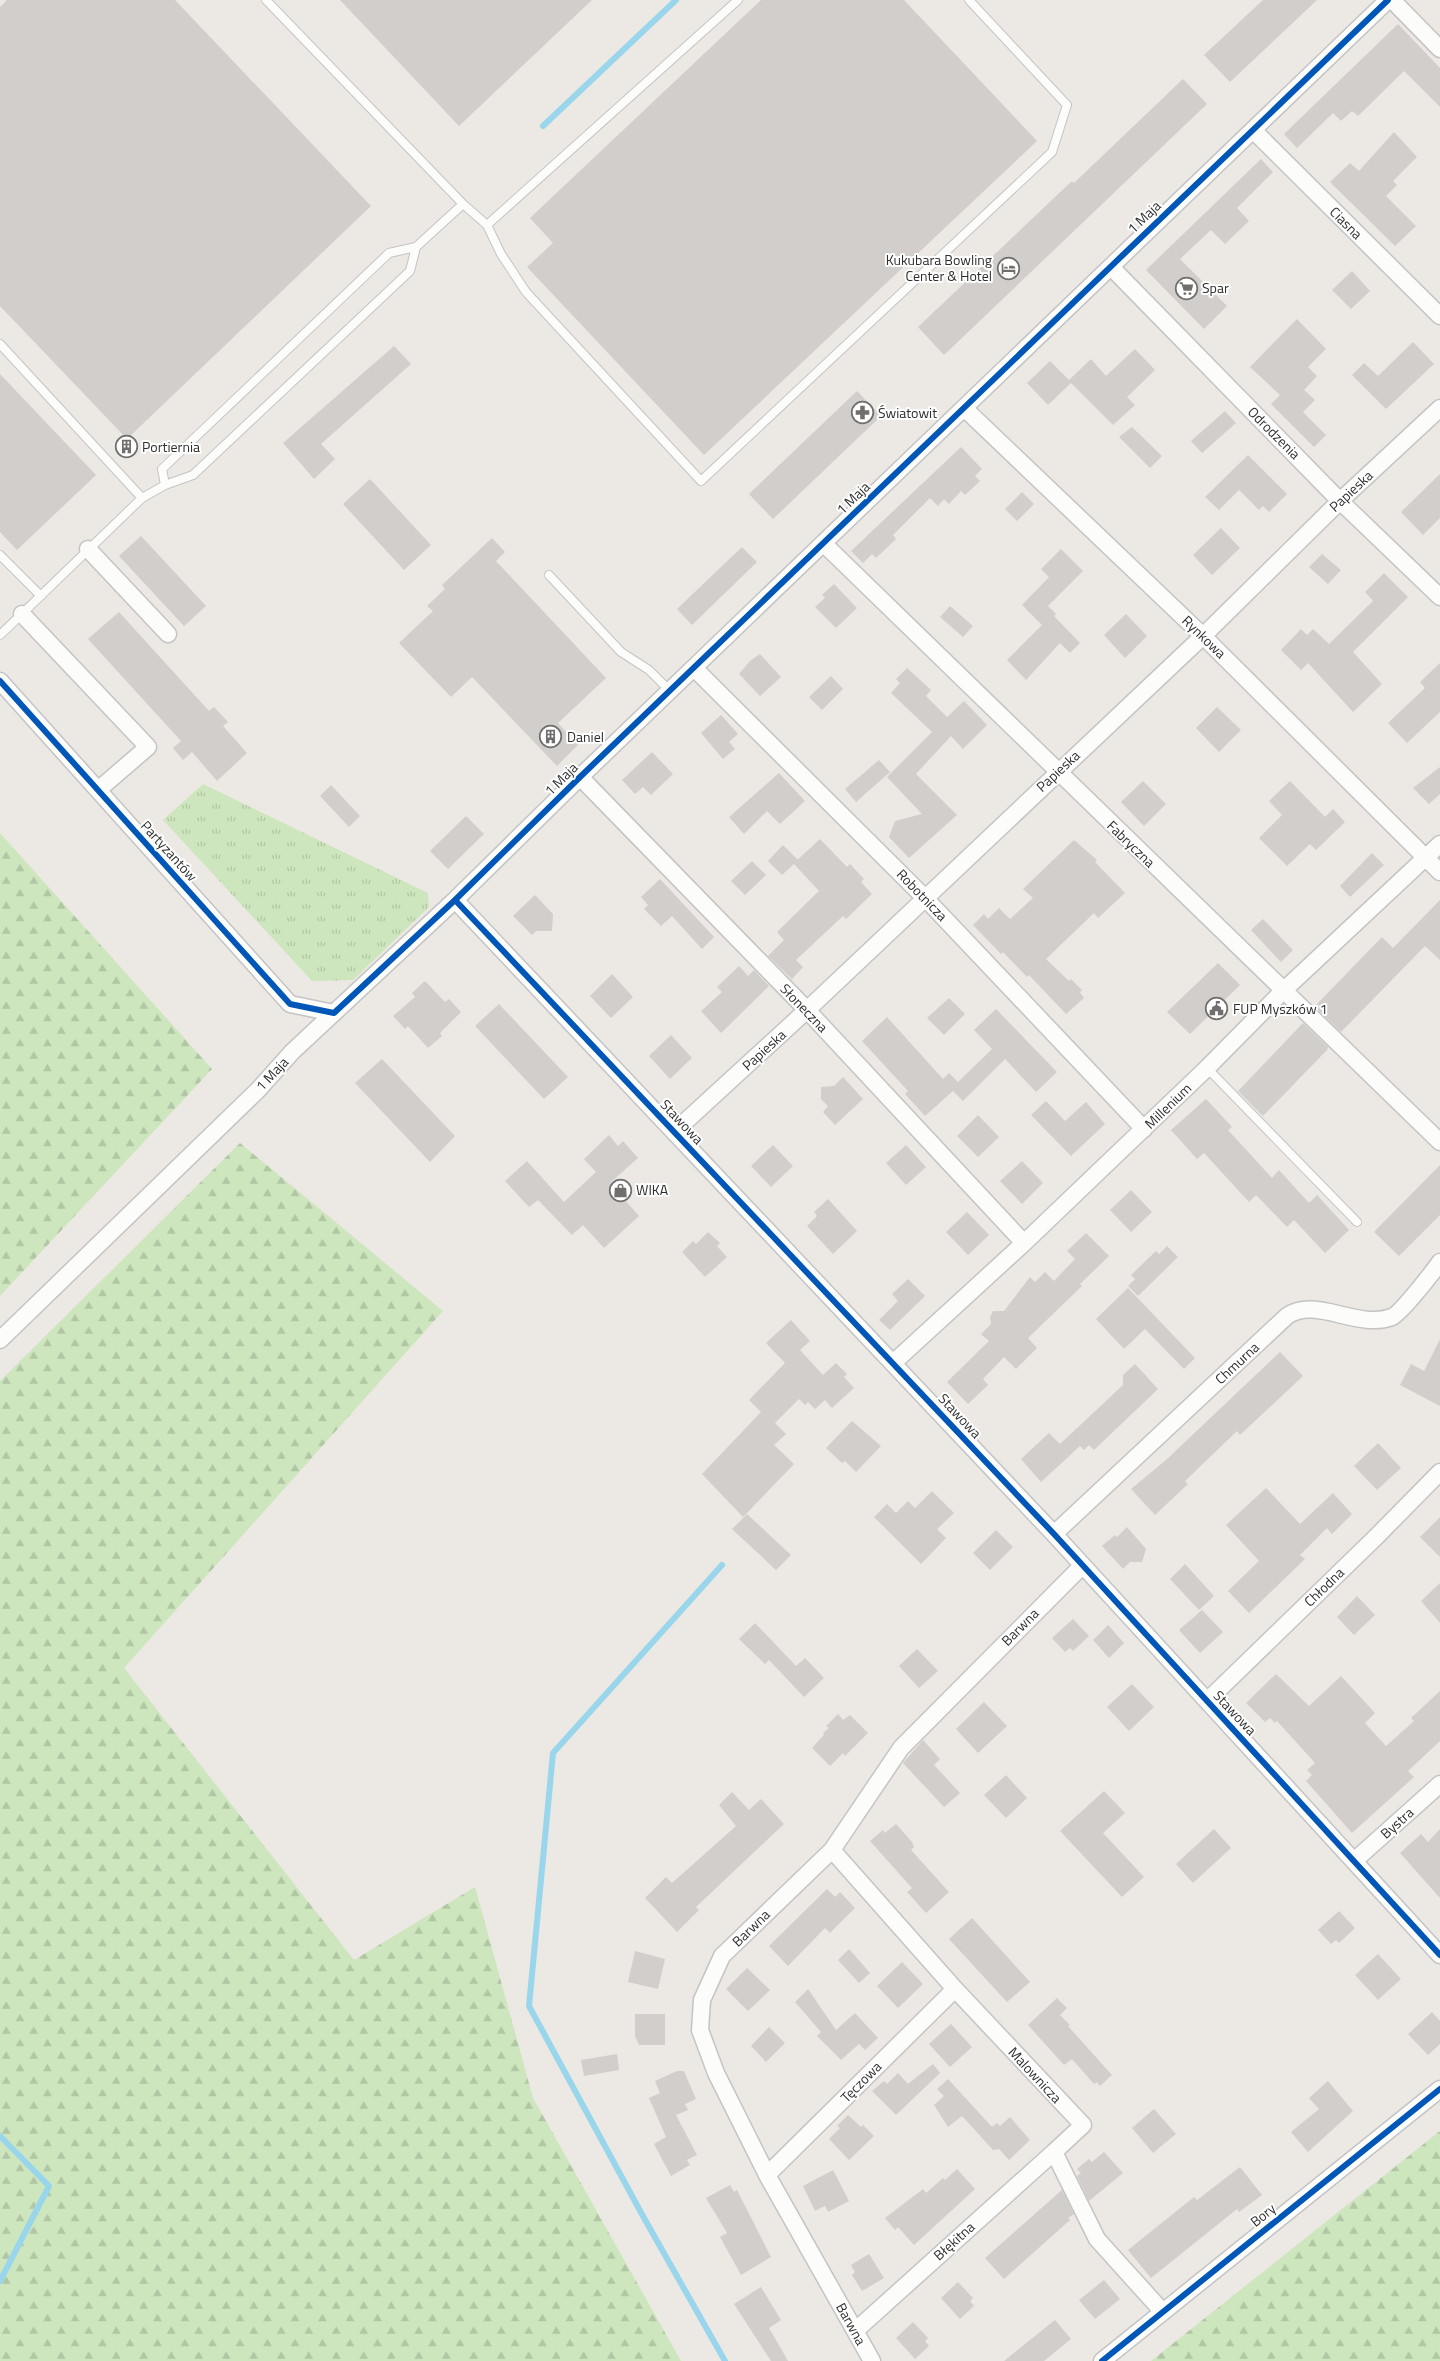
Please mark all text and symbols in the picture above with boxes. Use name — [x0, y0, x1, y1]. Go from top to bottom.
street label: 1 Maja — [1122, 195, 1165, 238]
street label: Ciasna — [1325, 202, 1367, 244]
place label: Kukubara Bowling Center & Hotel — [886, 249, 992, 286]
hotel icon: Kukubara Bowling Center & Hotel — [996, 256, 1020, 280]
supermarket icon: Spar — [1174, 276, 1198, 300]
place label: Spar — [1202, 277, 1229, 298]
pharmacy icon: Światowit — [850, 401, 874, 425]
street label: Odrodzenia — [1243, 401, 1306, 464]
place label: Światowit — [878, 402, 937, 423]
building icon: Portiernia — [114, 435, 138, 459]
place label: Portiernia — [142, 436, 200, 457]
street label: Papieska — [1324, 465, 1377, 516]
street label: 1 Maja — [831, 476, 874, 519]
street label: Rynkowa — [1177, 610, 1231, 663]
building icon: Daniel — [539, 725, 563, 749]
place label: Daniel — [567, 726, 604, 747]
street label: Papieska — [1031, 745, 1084, 796]
street label: 1 Maja — [539, 757, 582, 800]
street label: Fabryczna — [1103, 815, 1160, 872]
street label: Partyzantów — [136, 816, 203, 886]
street label: Robotnicza — [892, 864, 953, 926]
street label: Słoneczna — [776, 978, 833, 1037]
public building icon: FUP Myszków 1 — [1205, 997, 1229, 1021]
place label: FUP Myszków 1 — [1233, 998, 1328, 1019]
street label: Papieska — [737, 1024, 790, 1075]
street label: 1 Maja — [250, 1052, 293, 1095]
street label: Millenium — [1139, 1078, 1196, 1133]
street label: Stawowa — [656, 1094, 709, 1149]
shop icon: WIKA — [608, 1178, 632, 1202]
place label: WIKA — [636, 1179, 669, 1200]
street label: Chmurna — [1210, 1337, 1263, 1389]
street label: Stawowa — [934, 1388, 987, 1443]
street label: Chłodna — [1299, 1562, 1349, 1611]
street label: Barwna — [996, 1603, 1043, 1650]
street label: Stawowa — [1209, 1685, 1262, 1740]
street label: Bystra — [1375, 1802, 1418, 1843]
street label: Barwna — [727, 1904, 774, 1951]
street label: Malownicza — [1004, 2042, 1067, 2107]
street label: Tęczowa — [835, 2056, 886, 2107]
street label: Bory — [1245, 2198, 1280, 2231]
street label: Błękitna — [928, 2216, 979, 2265]
street label: Barwna — [831, 2299, 872, 2349]

